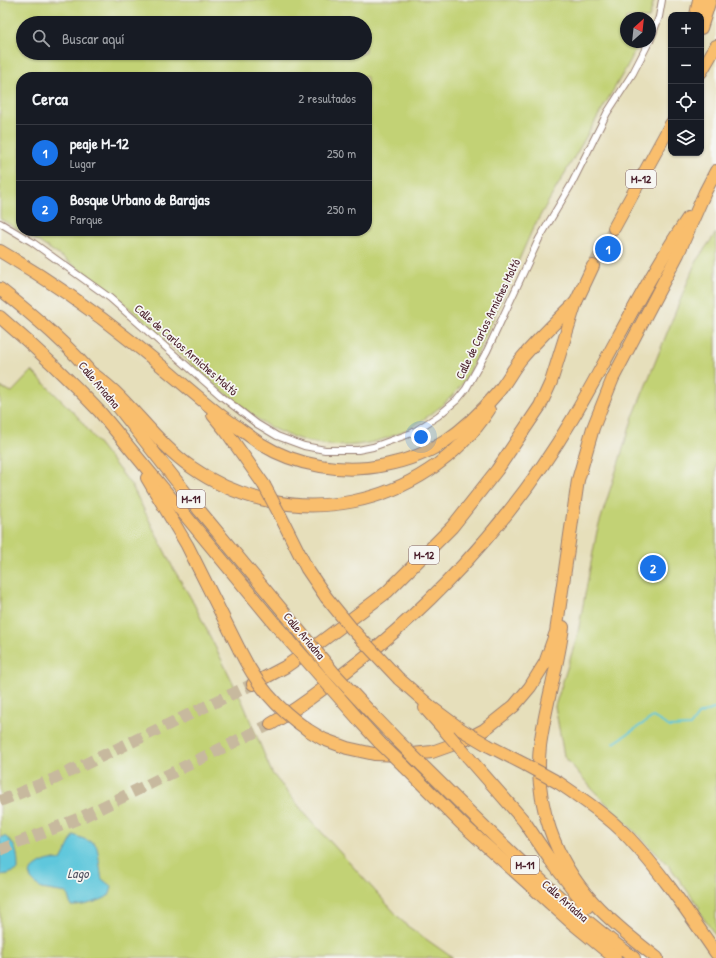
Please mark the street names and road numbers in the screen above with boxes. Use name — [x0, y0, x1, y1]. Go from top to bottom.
road number: M-12 — [626, 170, 656, 188]
street label: Calle de Carlos Arniches Moltó — [451, 256, 524, 382]
street label: Calle de Carlos Arniches Moltó — [131, 300, 242, 399]
street label: Calle Ariadna — [75, 358, 124, 412]
road number: M-11 — [177, 490, 205, 508]
road number: M-12 — [409, 546, 439, 564]
street label: Calle Ariadna — [280, 609, 329, 663]
road number: M-11 — [511, 856, 539, 874]
street label: Calle Ariadna — [538, 876, 593, 926]

